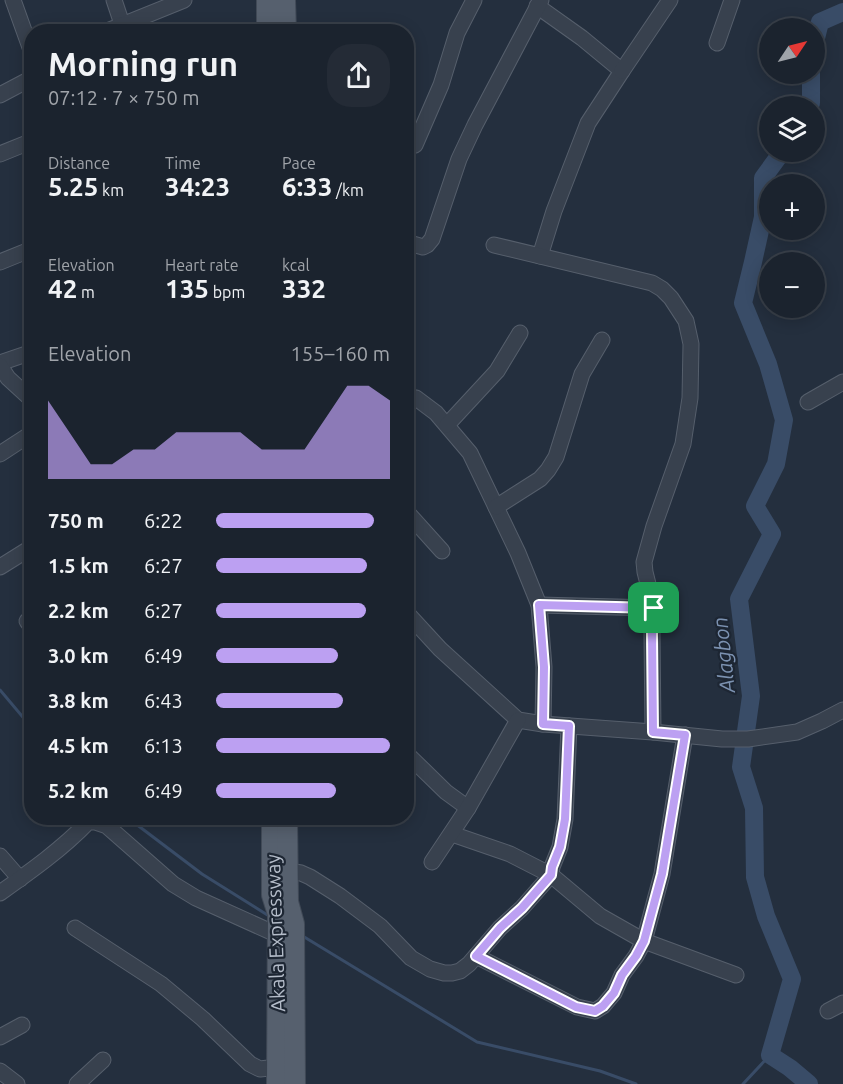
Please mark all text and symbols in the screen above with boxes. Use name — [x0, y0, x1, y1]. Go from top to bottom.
north arrow — [759, 18, 825, 84]
map controls — [759, 18, 825, 318]
button: share — [327, 44, 390, 107]
text: Morning run — [48, 45, 238, 82]
text: 07:12 · 7 × 750 m — [48, 86, 200, 109]
button: layers — [759, 96, 825, 162]
text: Distance — [48, 154, 110, 172]
text: Time — [165, 154, 201, 172]
text: Pace — [282, 154, 316, 172]
text: 5.25 — [48, 172, 98, 201]
text: 34:23 — [165, 172, 230, 201]
text: 6:33 — [282, 172, 332, 201]
button: + — [759, 174, 825, 240]
text: km — [98, 181, 124, 199]
text: /km — [332, 181, 364, 199]
button: − — [759, 252, 825, 318]
text: Elevation — [48, 256, 115, 274]
text: Heart rate — [165, 256, 239, 274]
text: kcal — [282, 256, 310, 274]
text: 42 — [48, 274, 77, 303]
text: 135 — [165, 274, 209, 303]
text: 332 — [282, 274, 326, 303]
text: m — [77, 283, 95, 301]
text: bpm — [209, 283, 245, 301]
text: Elevation — [48, 342, 131, 365]
text: 155–160 m — [291, 342, 390, 365]
text: 750 m — [48, 509, 104, 532]
text: 6:22 — [144, 509, 183, 532]
text: 1.5 km — [48, 554, 109, 577]
text: 6:27 — [144, 554, 183, 577]
pin — [628, 582, 679, 633]
icon: arrive — [637, 591, 670, 624]
text: 2.2 km — [48, 599, 109, 622]
text: 6:27 — [144, 599, 183, 622]
water label: Alagbon — [707, 616, 739, 695]
text: 3.0 km — [48, 644, 109, 667]
text: 6:49 — [144, 644, 183, 667]
text: 3.8 km — [48, 689, 109, 712]
text: 6:43 — [144, 689, 183, 712]
text: 4.5 km — [48, 734, 109, 757]
text: 6:13 — [144, 734, 183, 757]
text: 5.2 km — [48, 779, 109, 802]
text: 6:49 — [144, 779, 183, 802]
street label: Akala Expressway — [261, 853, 289, 1012]

